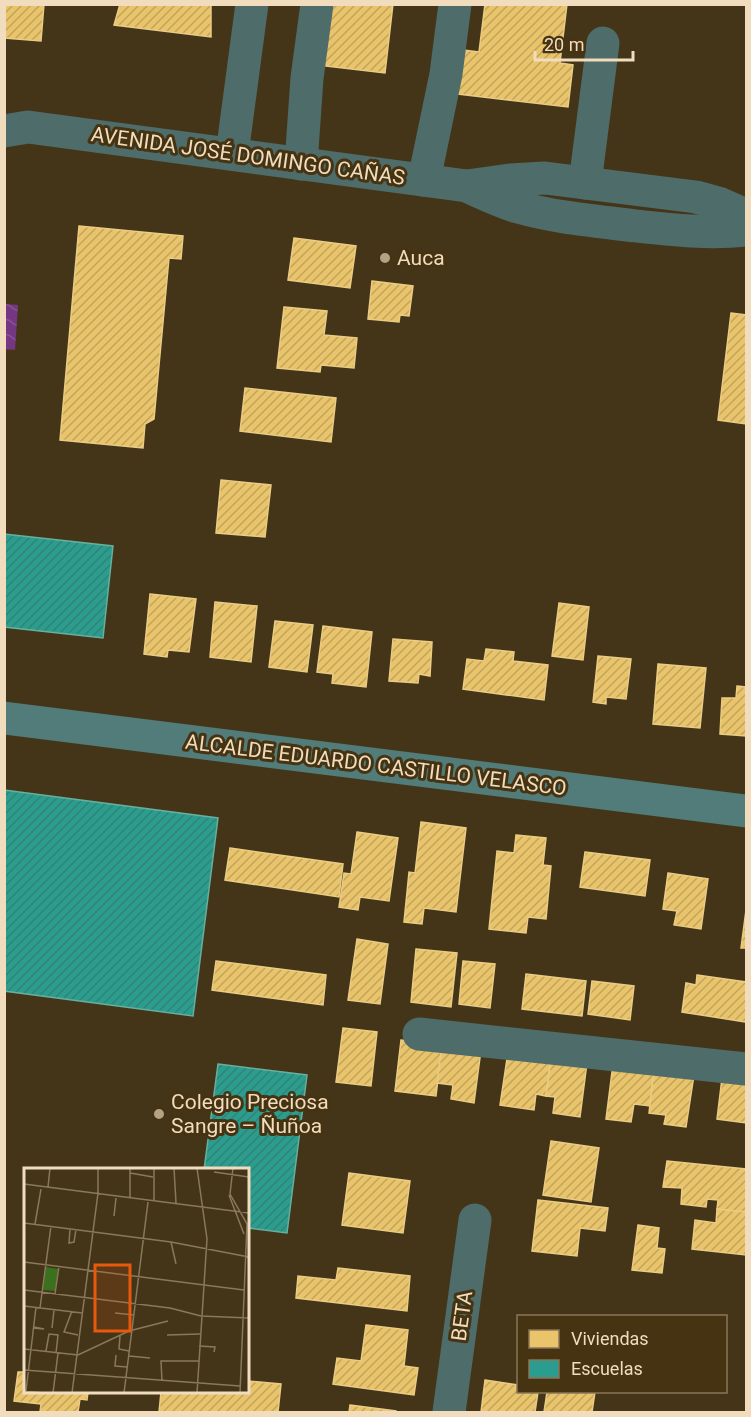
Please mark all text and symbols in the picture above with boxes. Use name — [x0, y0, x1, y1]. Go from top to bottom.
scale bar — [535, 24, 632, 62]
text: 20 m — [544, 34, 584, 55]
street label: AVENIDA JOSÉ DOMINGO CAÑAS — [89, 122, 407, 190]
place label: Auca — [397, 246, 445, 270]
marker: Auca — [378, 251, 392, 265]
street label: ALCALDE EDUARDO CASTILLO VELASCO — [184, 730, 568, 800]
place label: Colegio Preciosa Sangre – Ñuñoa — [171, 1090, 329, 1138]
marker: Colegio Preciosa Sangre – Ñuñoa — [152, 1107, 166, 1121]
inset map — [24, 1168, 249, 1393]
street label: BETA — [447, 1289, 477, 1343]
legend — [517, 1315, 727, 1393]
text: Viviendas — [571, 1328, 649, 1349]
text: Escuelas — [571, 1358, 643, 1379]

